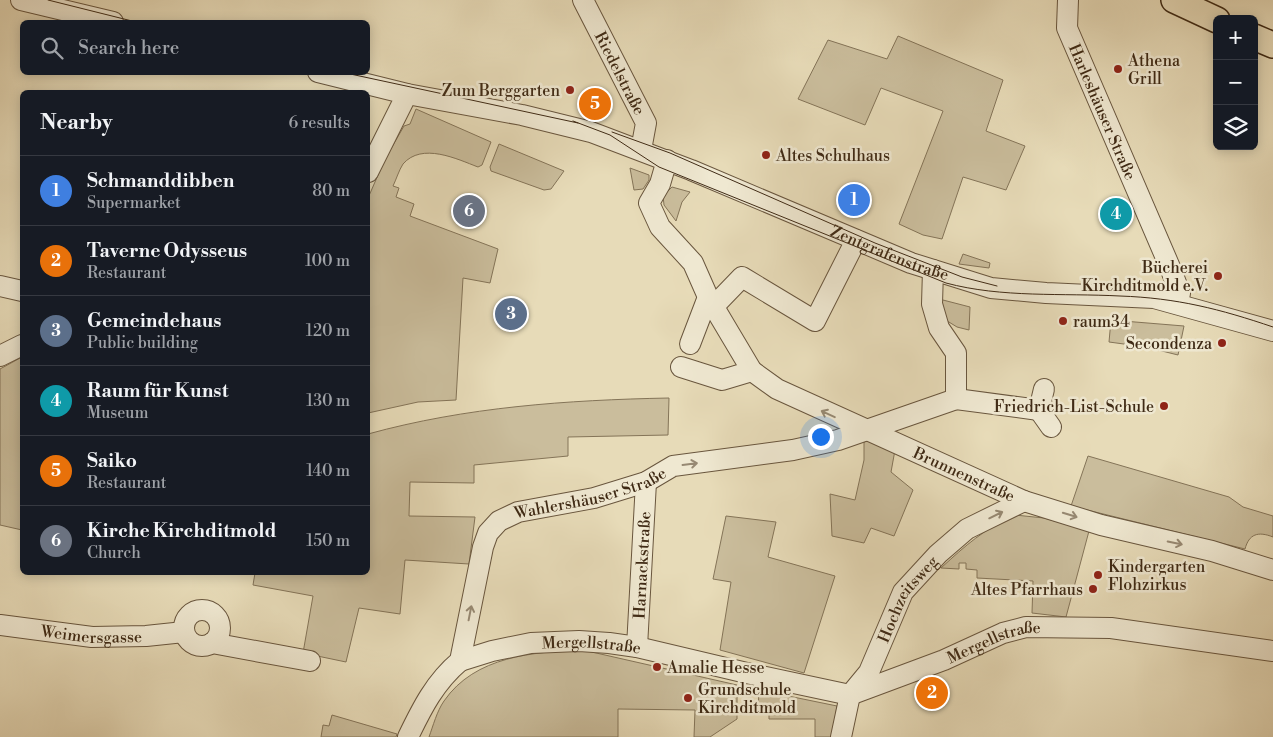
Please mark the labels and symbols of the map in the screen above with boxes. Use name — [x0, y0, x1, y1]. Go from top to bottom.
street label: Riedelstraße — [590, 28, 649, 119]
street label: Harleshäuser Straße — [1064, 41, 1140, 183]
place label: Athena Grill — [1127, 51, 1181, 89]
marker: Athena Grill — [1112, 63, 1124, 75]
place label: Zum Berggarten — [442, 81, 560, 101]
marker: Zum Berggarten — [564, 84, 576, 96]
pin: 5 — [579, 85, 611, 123]
place label: Altes Schulhaus — [775, 146, 890, 166]
marker: Altes Schulhaus — [760, 149, 772, 161]
pin: 1 — [838, 181, 870, 219]
pin: 6 — [453, 192, 485, 230]
pin: 4 — [1100, 195, 1132, 233]
street label: Zentgrafenstraße — [827, 221, 951, 285]
place label: Bücherei Kirchditmold e.V. — [1082, 258, 1208, 296]
marker: Bücherei Kirchditmold e.V. — [1212, 270, 1224, 282]
pin: 3 — [495, 295, 527, 333]
place label: raum34 — [1073, 312, 1130, 332]
marker: raum34 — [1057, 315, 1069, 327]
place label: Secondenza — [1126, 334, 1213, 354]
marker: Secondenza — [1216, 337, 1228, 349]
place label: Friedrich-List-Schule — [994, 397, 1154, 417]
marker: Friedrich-List-Schule — [1158, 400, 1170, 412]
one-way arrow — [821, 409, 836, 419]
your location — [808, 424, 834, 450]
street label: Brunnenstraße — [909, 443, 1018, 507]
one-way arrow — [682, 459, 698, 469]
street label: Wahlershäuser Straße — [512, 463, 670, 524]
one-way arrow — [988, 510, 1003, 520]
street label: Harnackstraße — [630, 511, 655, 620]
one-way arrow — [1062, 511, 1078, 521]
one-way arrow — [1166, 539, 1182, 548]
street label: Hochzeitsweg — [874, 551, 943, 646]
place label: Kindergarten Flohzirkus — [1108, 557, 1206, 595]
marker: Kindergarten Flohzirkus — [1092, 569, 1104, 581]
place label: Altes Pfarrhaus — [970, 580, 1083, 600]
marker: Altes Pfarrhaus — [1087, 583, 1099, 595]
one-way arrow — [466, 605, 475, 621]
street label: Mergellstraße — [944, 618, 1041, 668]
street label: Weimersgasse — [39, 621, 142, 648]
street label: Mergellstraße — [541, 632, 643, 659]
place label: Amalie Hesse — [666, 658, 764, 678]
marker: Amalie Hesse — [651, 661, 663, 673]
pin: 2 — [916, 674, 948, 712]
place label: Grundschule Kirchditmold — [698, 680, 796, 718]
marker: Grundschule Kirchditmold — [682, 692, 694, 704]

